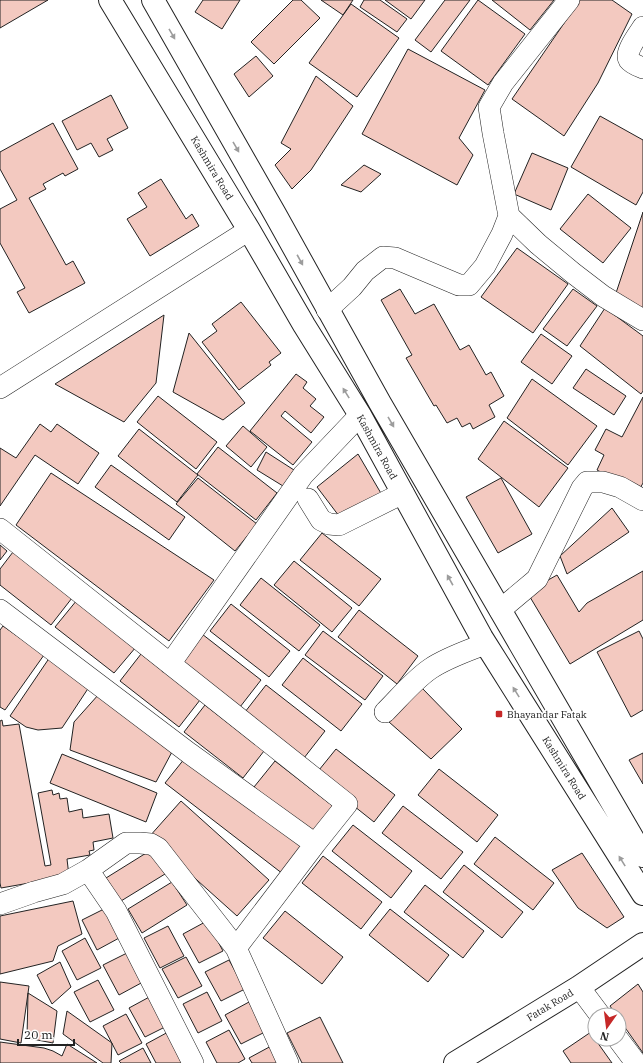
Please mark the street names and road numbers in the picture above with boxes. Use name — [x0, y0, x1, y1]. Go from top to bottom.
street label: Kashmira Road — [188, 134, 236, 202]
street label: Kashmira Road — [354, 412, 400, 482]
street label: Kashmira Road — [539, 734, 589, 802]
street label: Fatak Road — [524, 986, 576, 1024]

